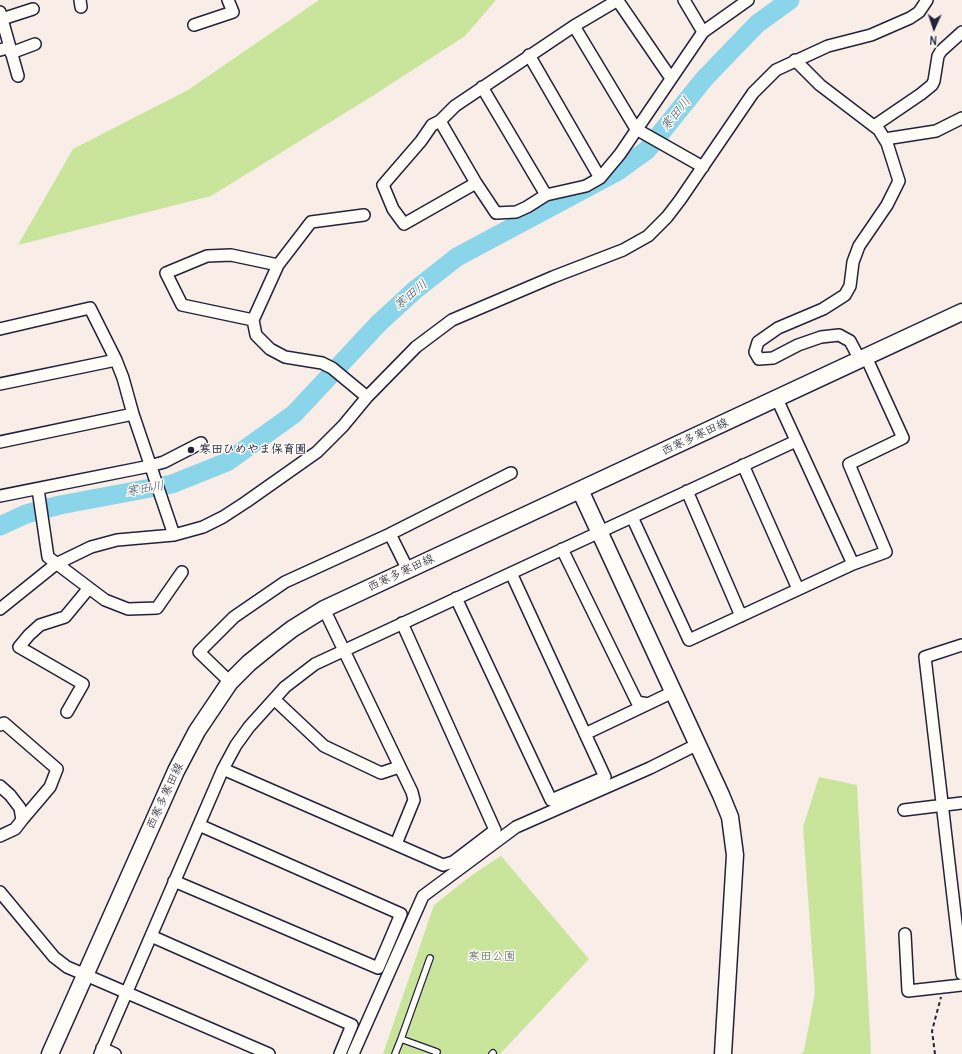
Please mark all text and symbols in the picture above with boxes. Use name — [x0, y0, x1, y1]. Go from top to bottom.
north arrow — [914, 8, 954, 48]
text: N — [929, 33, 938, 47]
water label: 寒田川 — [658, 94, 694, 134]
water label: 寒田川 — [391, 276, 431, 314]
street label: 西寒多寒田線 — [659, 415, 731, 459]
place label: 寒田ひめやま保育園 — [199, 443, 307, 457]
marker: 寒田ひめやま保育園 — [186, 445, 196, 455]
water label: 寒田川 — [124, 478, 166, 500]
street label: 西寒多寒田線 — [365, 551, 437, 595]
street label: 西寒多寒田線 — [143, 760, 187, 832]
park label: 寒田公園 — [468, 950, 516, 964]

